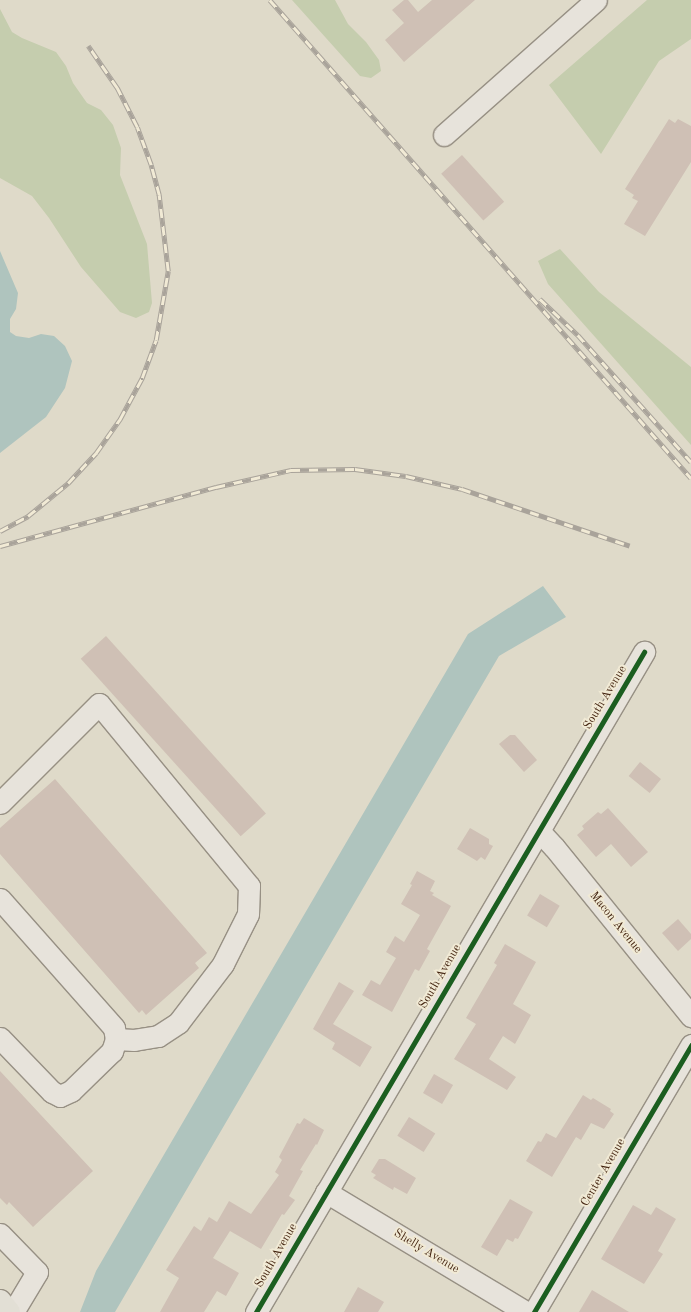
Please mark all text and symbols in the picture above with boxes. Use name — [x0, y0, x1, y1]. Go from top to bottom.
street label: South Avenue — [581, 663, 631, 733]
street label: Macon Avenue — [586, 889, 644, 957]
street label: South Avenue — [417, 942, 465, 1012]
street label: Center Avenue — [579, 1136, 629, 1210]
street label: South Avenue — [253, 1221, 301, 1291]
street label: Shelly Avenue — [391, 1227, 461, 1277]

